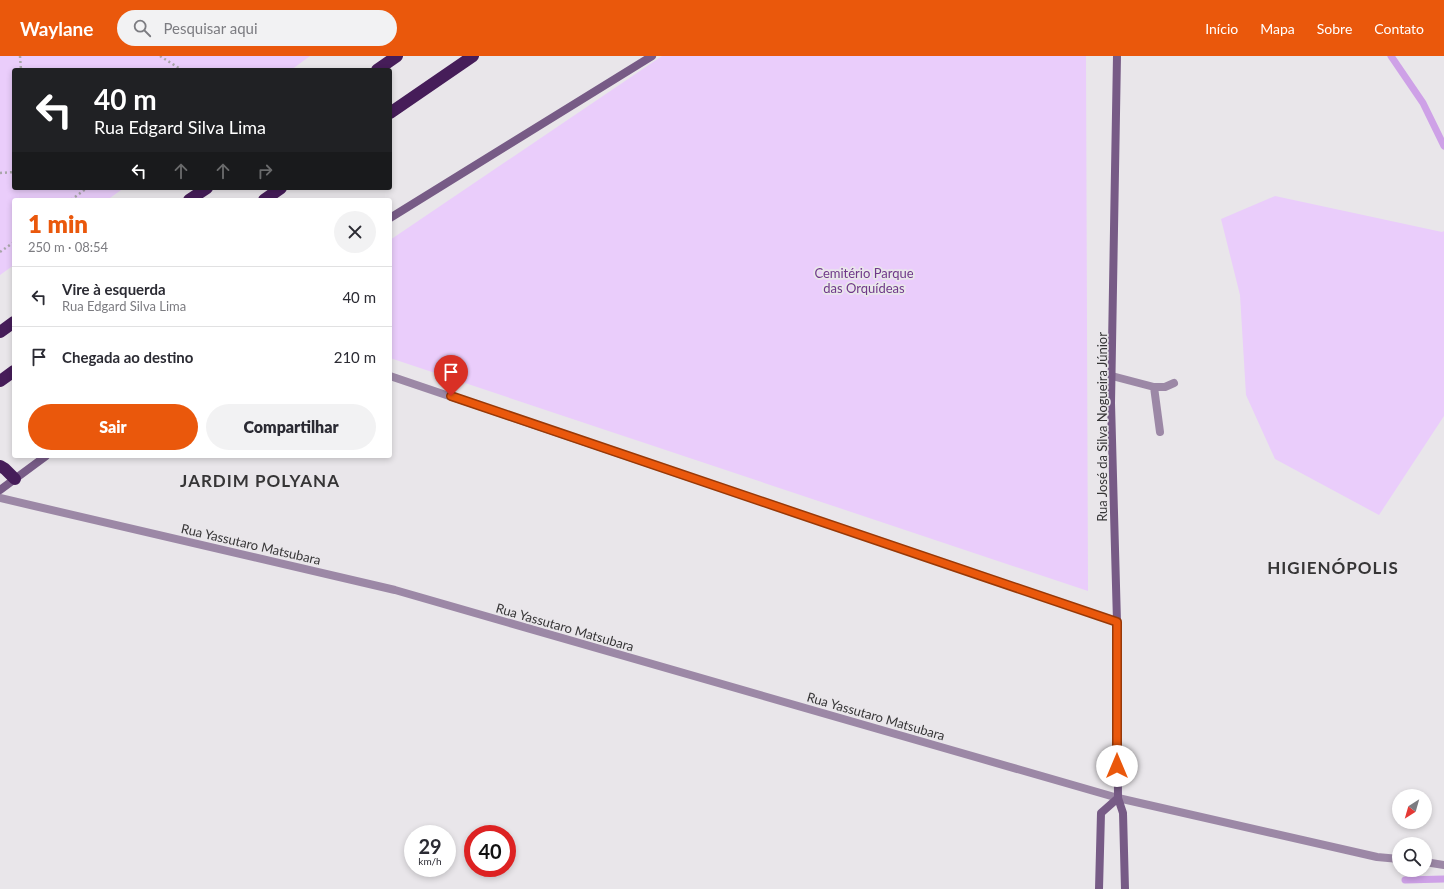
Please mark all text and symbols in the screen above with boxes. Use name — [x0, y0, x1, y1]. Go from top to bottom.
search box — [117, 10, 397, 46]
text: Waylane — [20, 17, 93, 40]
icon: search — [131, 17, 153, 39]
text: Pesquisar aqui — [163, 19, 258, 37]
text: Início — [1205, 20, 1238, 37]
text: Mapa — [1260, 20, 1295, 37]
text: Sobre — [1317, 20, 1352, 37]
text: Contato — [1374, 20, 1424, 37]
text: 40 m — [94, 82, 157, 116]
icon: left — [28, 84, 80, 136]
text: Rua Edgard Silva Lima — [94, 116, 266, 138]
icon: left — [128, 160, 150, 182]
icon: ahead — [170, 160, 192, 182]
icon: ahead — [212, 160, 234, 182]
icon: right — [254, 160, 276, 182]
text: 1 min — [28, 209, 88, 238]
button: close — [334, 211, 376, 253]
text: 250 m · 08:54 — [28, 239, 108, 255]
park label: Cemitério Parque das Orquídeas — [814, 265, 914, 296]
text: Vire à esquerda — [62, 280, 166, 298]
icon: left — [28, 286, 50, 308]
text: 40 m — [342, 288, 376, 306]
text: Rua Edgard Silva Lima — [62, 298, 186, 314]
street label: Rua José da Silva Nogueira Júnior — [1094, 332, 1110, 522]
icon: arrive — [28, 346, 50, 368]
text: Chegada ao destino — [62, 348, 193, 366]
text: 210 m — [334, 348, 376, 366]
pin — [434, 355, 468, 396]
icon: arrive — [440, 361, 462, 383]
button: Sair — [28, 404, 198, 450]
button: Compartilhar — [206, 404, 376, 450]
district label: JARDIM POLYANA — [180, 470, 340, 491]
street label: Rua Yassutaro Matsubara — [180, 520, 322, 568]
district label: HIGIENÓPOLIS — [1267, 557, 1399, 578]
street label: Rua Yassutaro Matsubara — [494, 600, 636, 654]
street label: Rua Yassutaro Matsubara — [805, 689, 947, 743]
position arrow — [1096, 745, 1138, 787]
north arrow — [1392, 789, 1432, 829]
map controls — [1392, 789, 1432, 877]
speed limit sign: 40 — [464, 825, 516, 877]
text: 29 — [418, 834, 442, 858]
button: search — [1392, 837, 1432, 877]
text: km/h — [418, 855, 442, 867]

